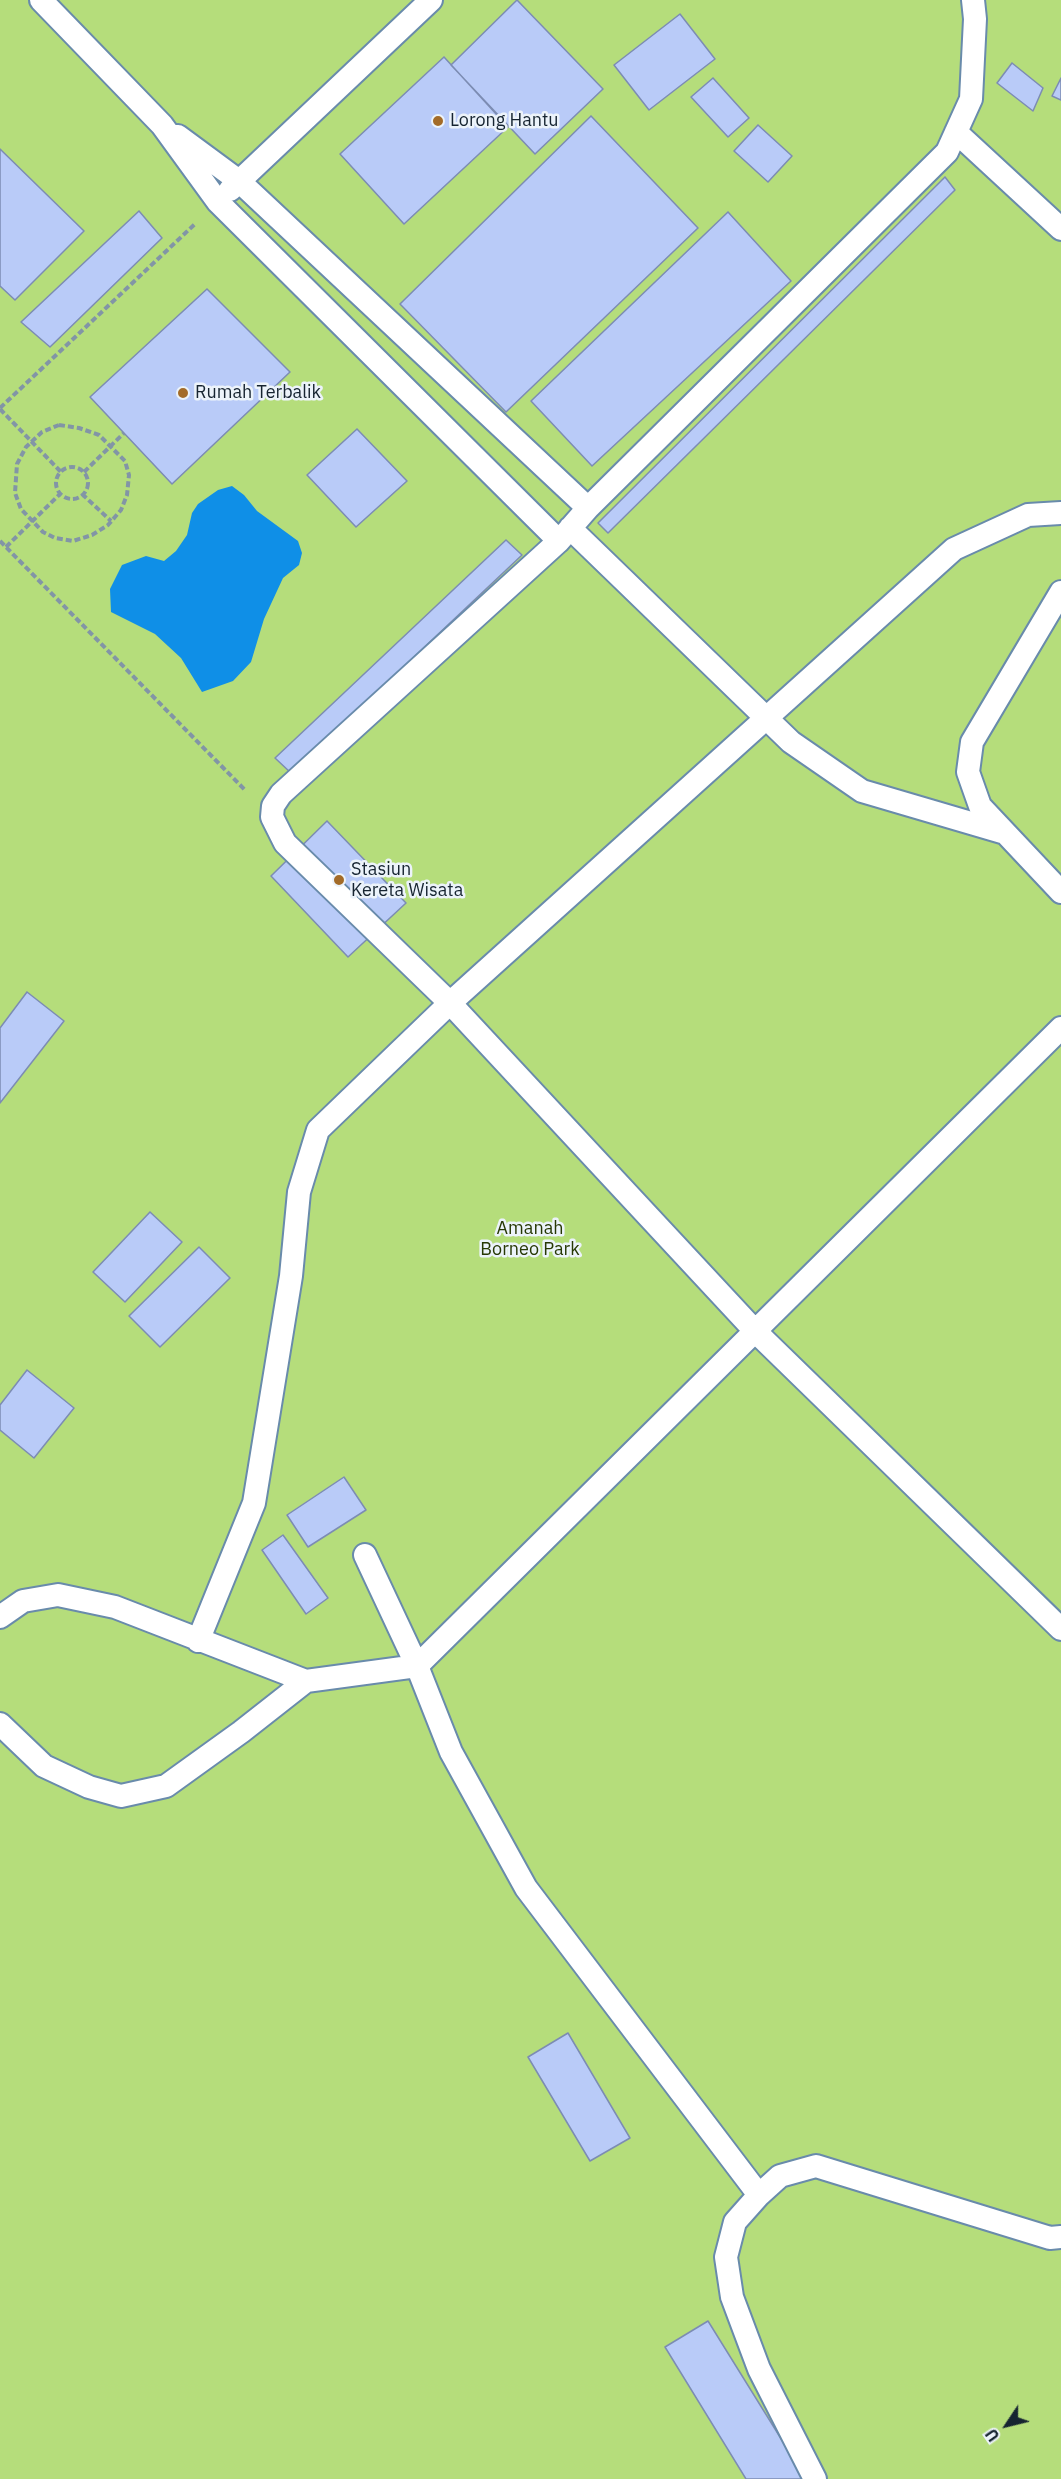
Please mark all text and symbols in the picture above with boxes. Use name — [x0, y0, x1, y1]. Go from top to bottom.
place label: Lorong Hantu — [450, 110, 559, 132]
marker: Lorong Hantu — [431, 114, 445, 128]
place label: Rumah Terbalik — [195, 382, 321, 404]
marker: Rumah Terbalik — [176, 386, 190, 400]
place label: Stasiun Kereta Wisata — [351, 859, 463, 902]
marker: Stasiun Kereta Wisata — [332, 873, 346, 887]
park label: Amanah Borneo Park — [480, 1218, 580, 1260]
north arrow — [977, 2395, 1037, 2455]
text: U — [981, 2425, 1004, 2446]

